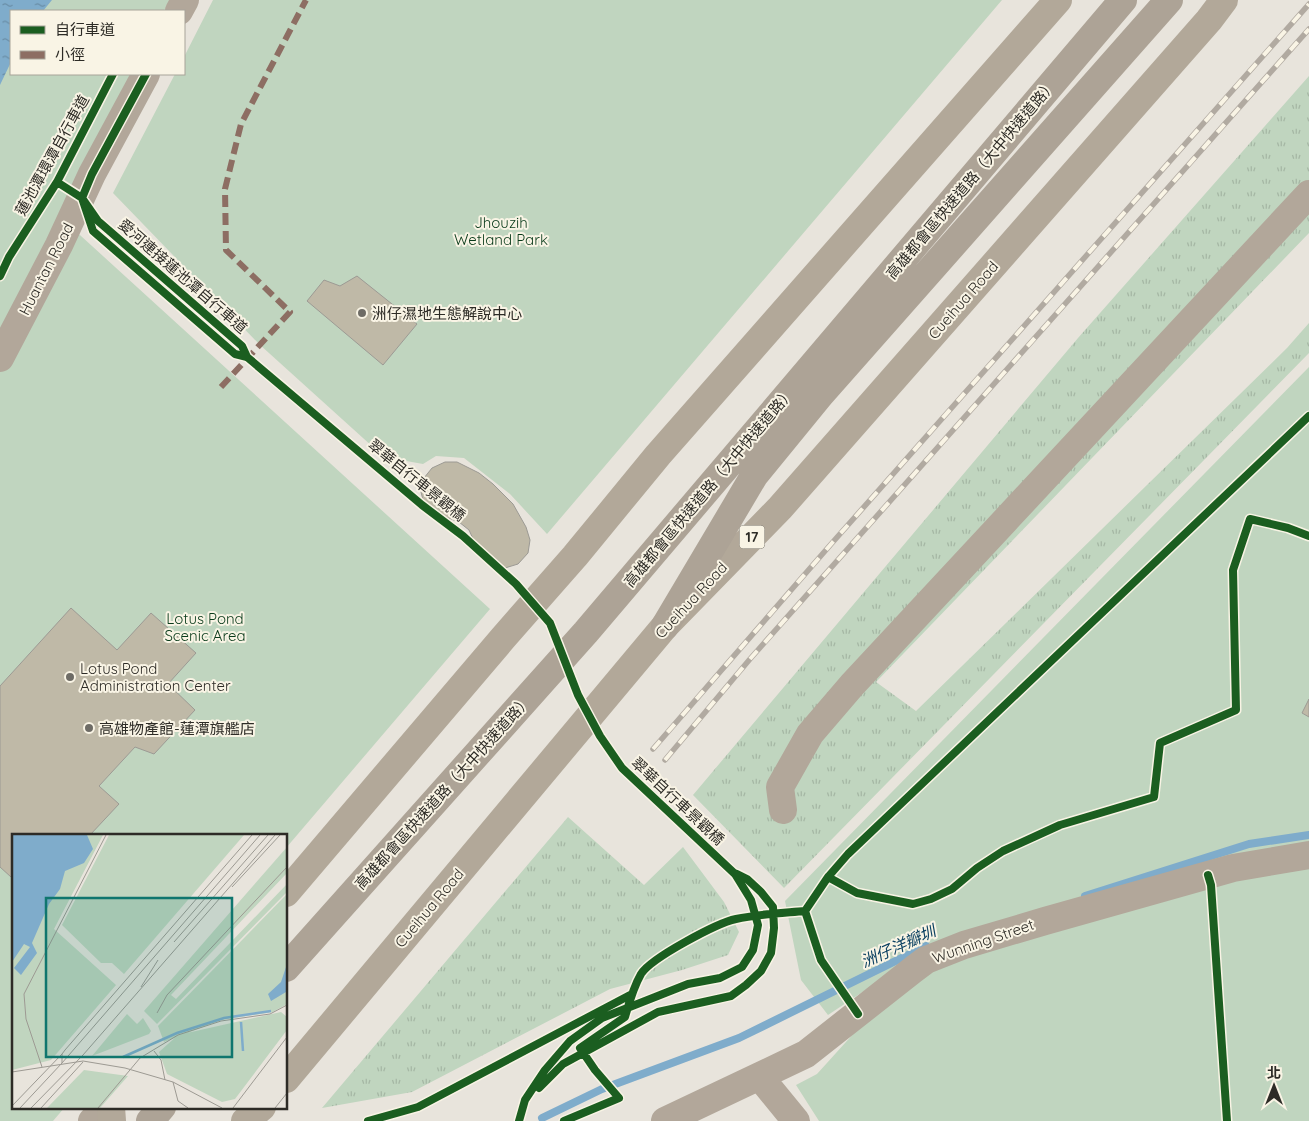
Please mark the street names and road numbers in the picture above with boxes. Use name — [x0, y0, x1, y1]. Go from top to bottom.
street label: 高雄都會區快速道路（大中快速道路） — [882, 75, 1060, 283]
street label: 蓮池潭環潭自行車道 — [11, 91, 93, 219]
street label: 愛河連接蓮池潭自行車道 — [114, 215, 252, 337]
street label: Huantan Road — [15, 220, 77, 318]
street label: Cueihua Road — [924, 257, 1002, 343]
street label: 高雄都會區快速道路（大中快速道路） — [620, 383, 798, 591]
street label: 翠華自行車景觀橋 — [364, 435, 470, 525]
road number: 17 — [740, 526, 764, 548]
street label: Cueihua Road — [651, 558, 731, 642]
street label: 高雄都會區快速道路（大中快速道路） — [351, 691, 535, 893]
street label: 翠華自行車景觀橋 — [628, 753, 728, 849]
street label: Cueihua Road — [390, 865, 468, 951]
street label: Wunning Street — [930, 915, 1036, 967]

